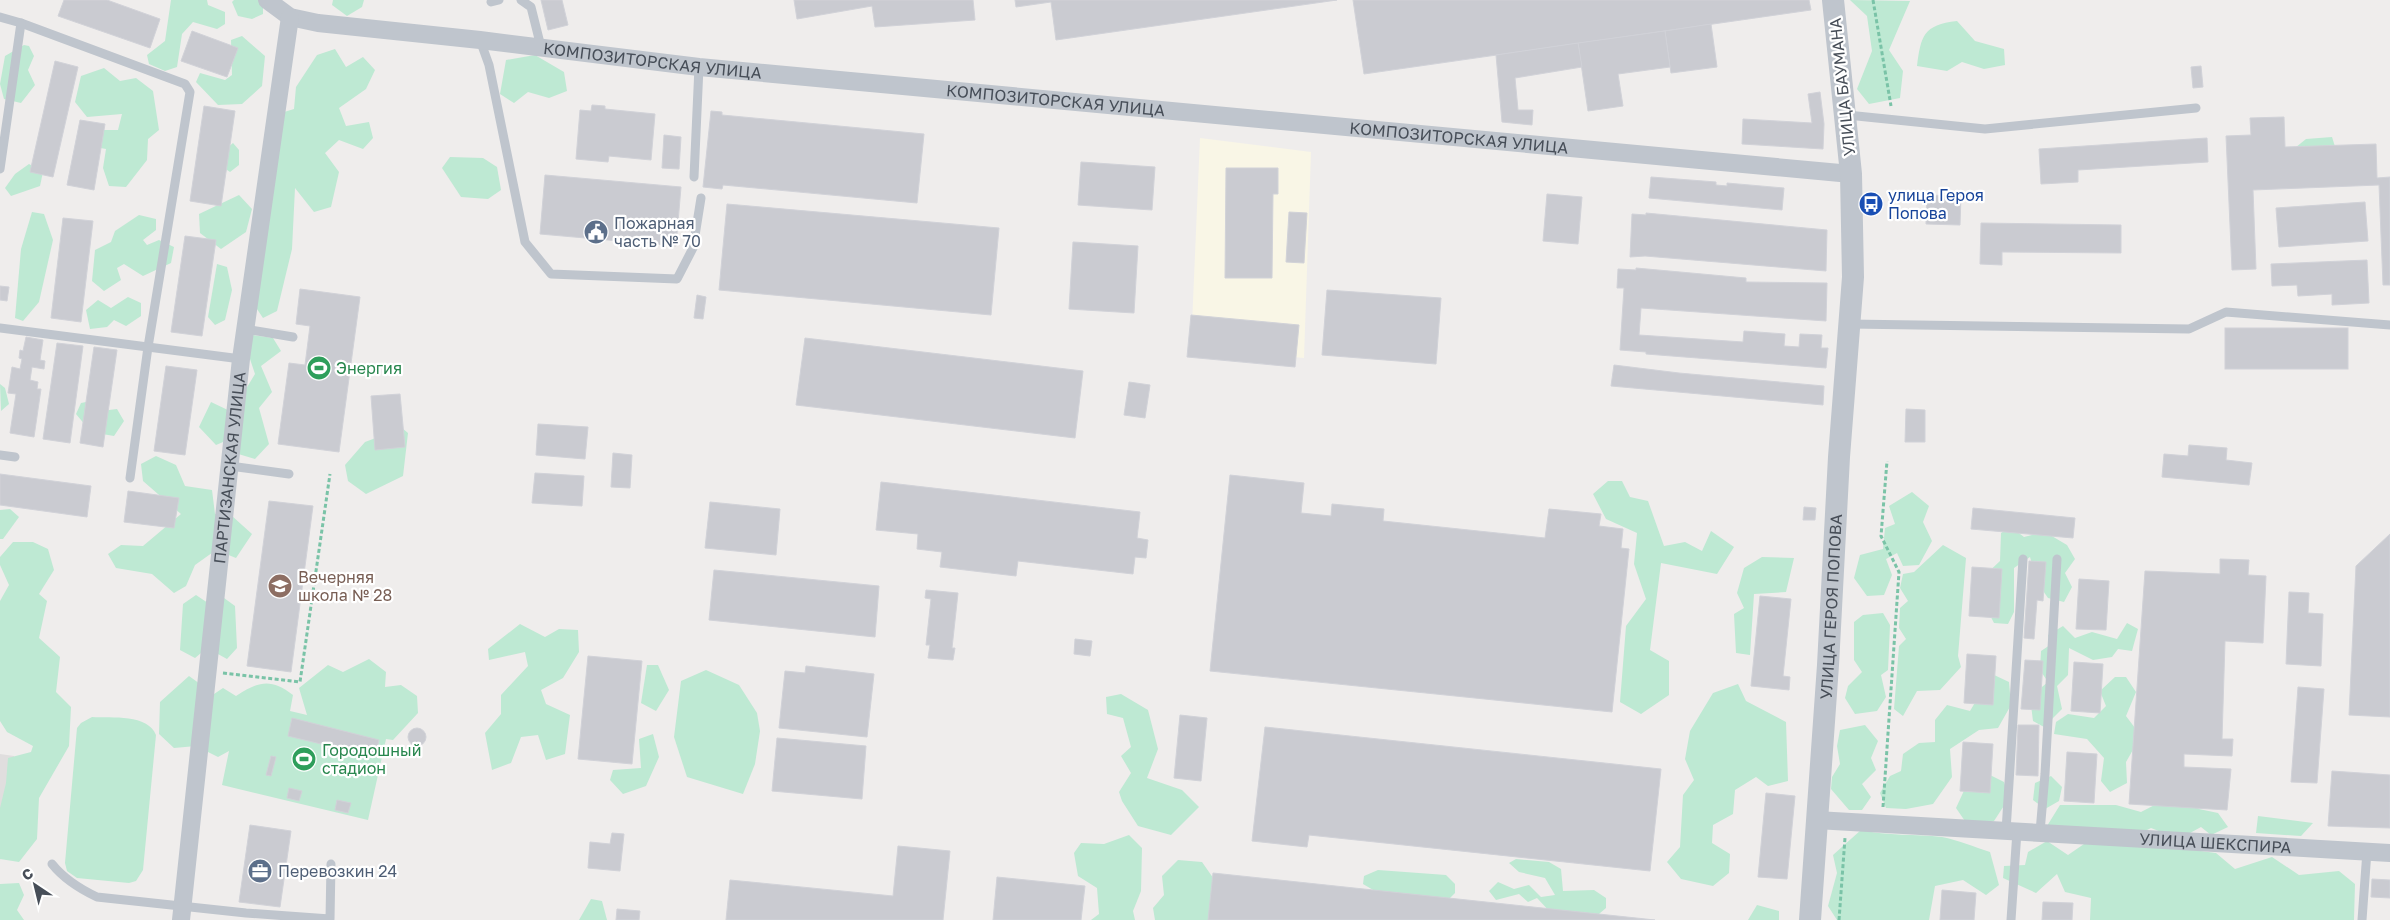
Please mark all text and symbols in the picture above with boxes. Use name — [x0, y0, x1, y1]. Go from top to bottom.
street label: УЛИЦА БАУМАНА — [1825, 17, 1859, 157]
street label: КОМПОЗИТОРСКАЯ УЛИЦА — [542, 38, 763, 83]
street label: КОМПОЗИТОРСКАЯ УЛИЦА — [945, 80, 1166, 120]
street label: КОМПОЗИТОРСКАЯ УЛИЦА — [1349, 117, 1570, 158]
place label: улица Героя Попова — [1888, 185, 1984, 223]
bus stop icon: улица Героя Попова — [1858, 191, 1884, 217]
place label: Пожарная часть № 70 — [614, 213, 701, 251]
public building icon: Пожарная часть № 70 — [583, 219, 609, 245]
sports icon: Энергия — [306, 355, 332, 381]
place label: Энергия — [336, 358, 402, 378]
street label: ПАРТИЗАНСКАЯ УЛИЦА — [209, 370, 250, 565]
street label: УЛИЦА ГЕРОЯ ПОПОВА — [1816, 513, 1846, 700]
place label: Вечерняя школа № 28 — [298, 567, 392, 605]
school or university icon: Вечерняя школа № 28 — [267, 573, 293, 599]
place label: Городошный стадион — [322, 740, 422, 778]
sports icon: Городошный стадион — [291, 746, 317, 772]
street label: УЛИЦА ШЕКСПИРА — [2139, 829, 2292, 857]
office icon: Перевозкин 24 — [247, 858, 273, 884]
north arrow — [10, 860, 60, 910]
place label: Перевозкин 24 — [278, 861, 397, 881]
text: С — [18, 864, 36, 884]

